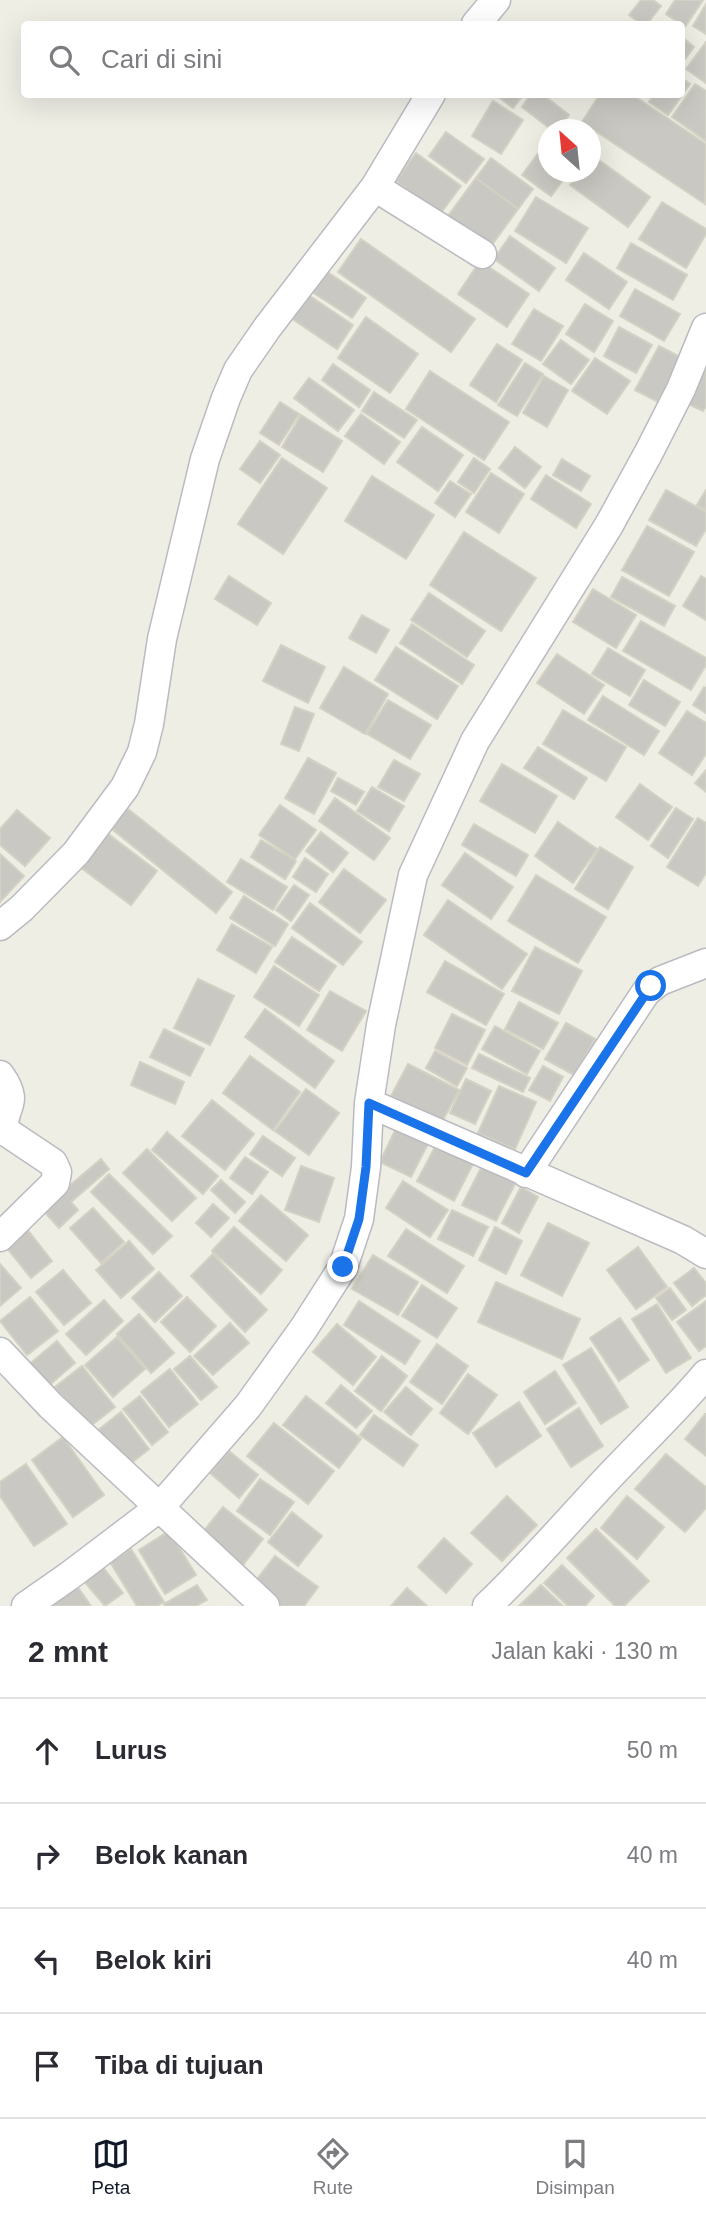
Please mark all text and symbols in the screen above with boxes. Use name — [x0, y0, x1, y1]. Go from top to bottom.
search box — [21, 21, 685, 98]
icon: search — [45, 41, 83, 79]
text: Cari di sini — [101, 44, 222, 74]
north arrow — [538, 119, 601, 182]
route start — [635, 970, 666, 1001]
route end — [327, 1251, 358, 1282]
text: 2 mnt — [28, 1635, 108, 1668]
text: Jalan kaki · 130 m — [491, 1638, 678, 1664]
icon: ahead — [28, 1732, 66, 1770]
text: Lurus — [95, 1735, 167, 1765]
text: 50 m — [627, 1737, 678, 1763]
icon: right — [28, 1837, 66, 1875]
text: Belok kanan — [95, 1840, 248, 1870]
text: 40 m — [627, 1842, 678, 1868]
icon: left — [28, 1942, 66, 1980]
text: Belok kiri — [95, 1945, 212, 1975]
text: 40 m — [627, 1947, 678, 1973]
icon: arrive — [28, 2047, 66, 2085]
text: Tiba di tujuan — [95, 2050, 264, 2080]
tab: Peta — [91, 2135, 130, 2199]
tab: Rute — [313, 2135, 353, 2199]
tab: Disimpan — [536, 2135, 615, 2199]

